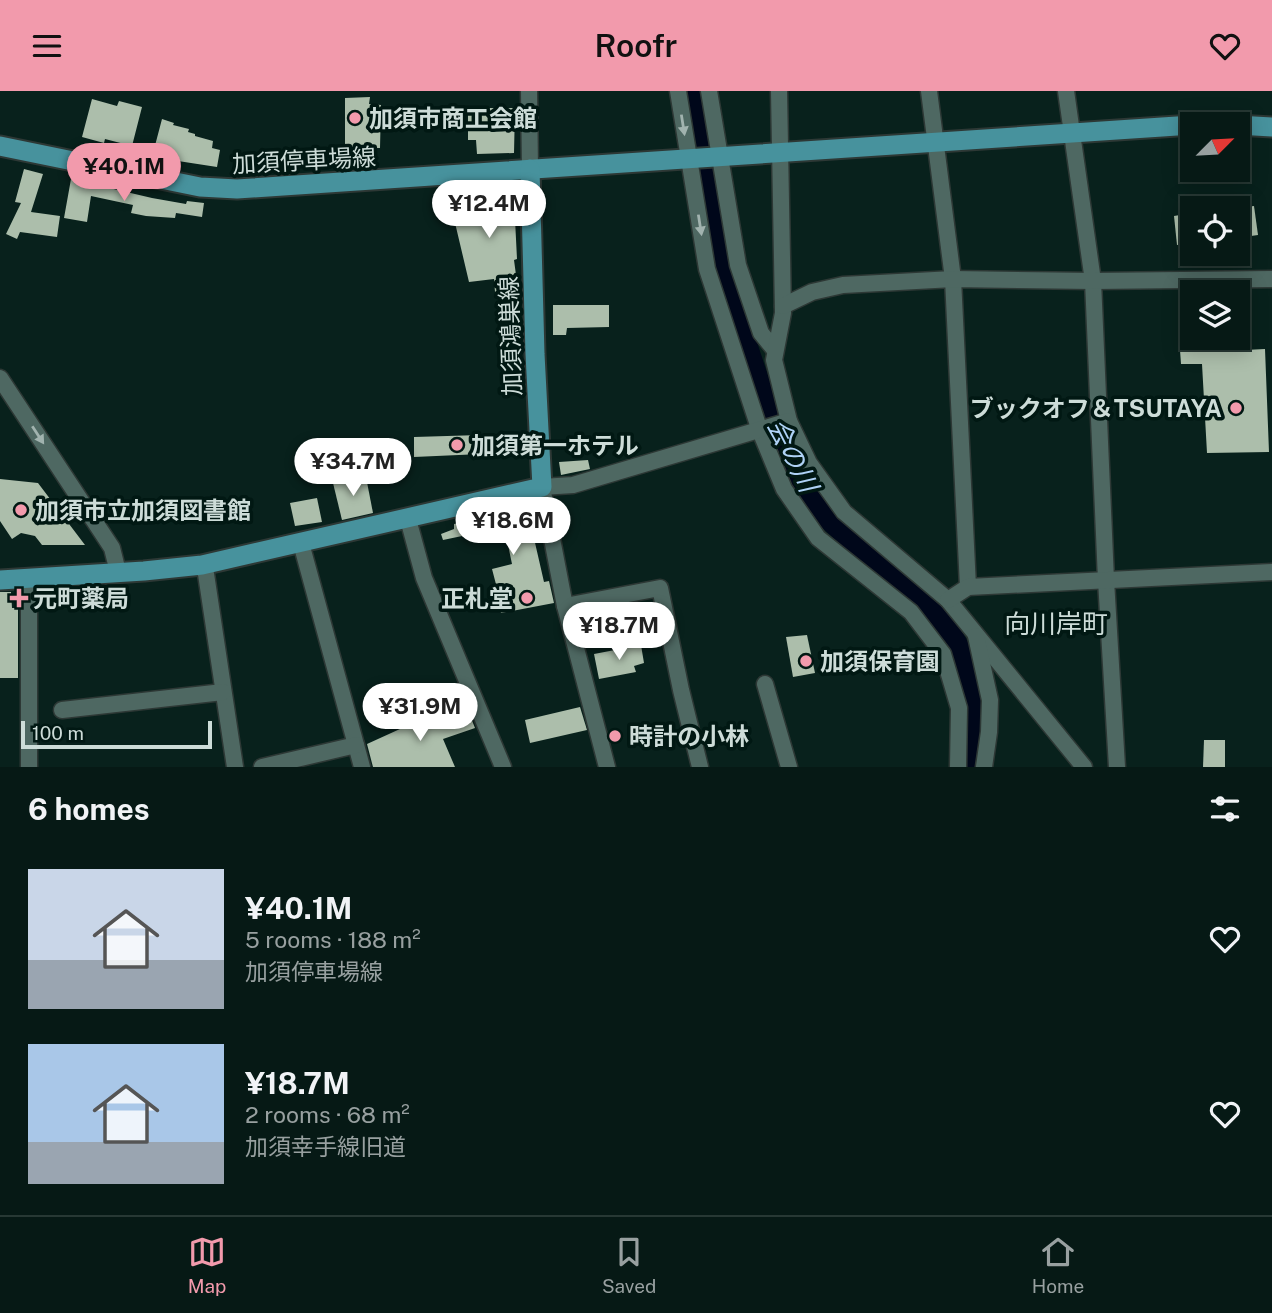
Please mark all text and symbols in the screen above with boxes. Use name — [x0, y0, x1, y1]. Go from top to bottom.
icon: menu — [28, 27, 66, 65]
text: Roofr — [595, 27, 678, 64]
icon: heart — [1206, 27, 1244, 65]
place label: 加須市商工会館 — [369, 104, 537, 132]
marker: 加須市商工会館 — [347, 110, 363, 126]
north arrow — [1180, 112, 1250, 182]
map controls — [1180, 112, 1250, 350]
one-way arrow — [678, 114, 689, 136]
street label: 加須停車場線 — [231, 142, 377, 178]
pin: ¥40.1M — [67, 143, 181, 203]
text: ¥40.1M — [83, 152, 165, 179]
pin: ¥12.4M — [432, 181, 546, 240]
text: ¥12.4M — [448, 189, 530, 216]
button: locate — [1180, 196, 1250, 266]
one-way arrow — [695, 215, 706, 237]
street label: 加須鴻巣線 — [494, 276, 526, 396]
button: layers — [1180, 280, 1250, 350]
place label: ブックオフ＆TSUTAYA — [970, 394, 1222, 422]
marker: ブックオフ＆TSUTAYA — [1228, 400, 1244, 416]
water label: 会の川 — [761, 413, 826, 499]
one-way arrow — [31, 425, 44, 444]
place label: 加須第一ホテル — [471, 431, 639, 459]
marker: 加須第一ホテル — [449, 437, 465, 453]
pin: ¥34.7M — [296, 439, 410, 498]
text: ¥34.7M — [310, 447, 396, 474]
place label: 加須市立加須図書館 — [35, 496, 251, 524]
pin: ¥18.6M — [456, 497, 570, 557]
marker: 加須市立加須図書館 — [13, 502, 29, 518]
text: ¥18.6M — [472, 506, 554, 533]
place label: 元町薬局 — [33, 584, 129, 612]
place label: 正札堂 — [441, 584, 513, 612]
marker: 元町薬局 — [11, 590, 27, 606]
marker: 正札堂 — [519, 590, 535, 606]
pin: ¥18.7M — [562, 603, 676, 662]
district label: 向川岸町 — [1004, 608, 1108, 639]
text: ¥18.7M — [579, 611, 659, 638]
place label: 加須保育園 — [820, 647, 940, 675]
marker: 加須保育園 — [798, 653, 814, 669]
pin: ¥31.9M — [363, 683, 477, 743]
text: ¥31.9M — [379, 692, 461, 719]
scale bar — [21, 718, 212, 750]
text: 100 m — [32, 722, 84, 744]
place label: 時計の小林 — [629, 722, 749, 750]
marker: 時計の小林 — [607, 728, 623, 744]
icon: filters — [1206, 790, 1244, 828]
text: 6 homes — [28, 791, 150, 827]
text: ¥40.1M — [245, 890, 352, 926]
icon: home — [84, 897, 168, 981]
icon: heart — [1206, 920, 1244, 958]
text: 5 rooms · 188 m² — [245, 926, 421, 953]
text: 加須停車場線 — [245, 958, 383, 985]
text: ¥18.7M — [245, 1065, 350, 1101]
icon: home — [84, 1072, 168, 1156]
icon: heart — [1206, 1095, 1244, 1133]
text: 2 rooms · 68 m² — [245, 1101, 410, 1128]
text: 加須幸手線旧道 — [245, 1133, 406, 1160]
tab: Map — [188, 1233, 226, 1297]
tab: Saved — [602, 1233, 656, 1297]
tab: Home — [1032, 1233, 1084, 1297]

